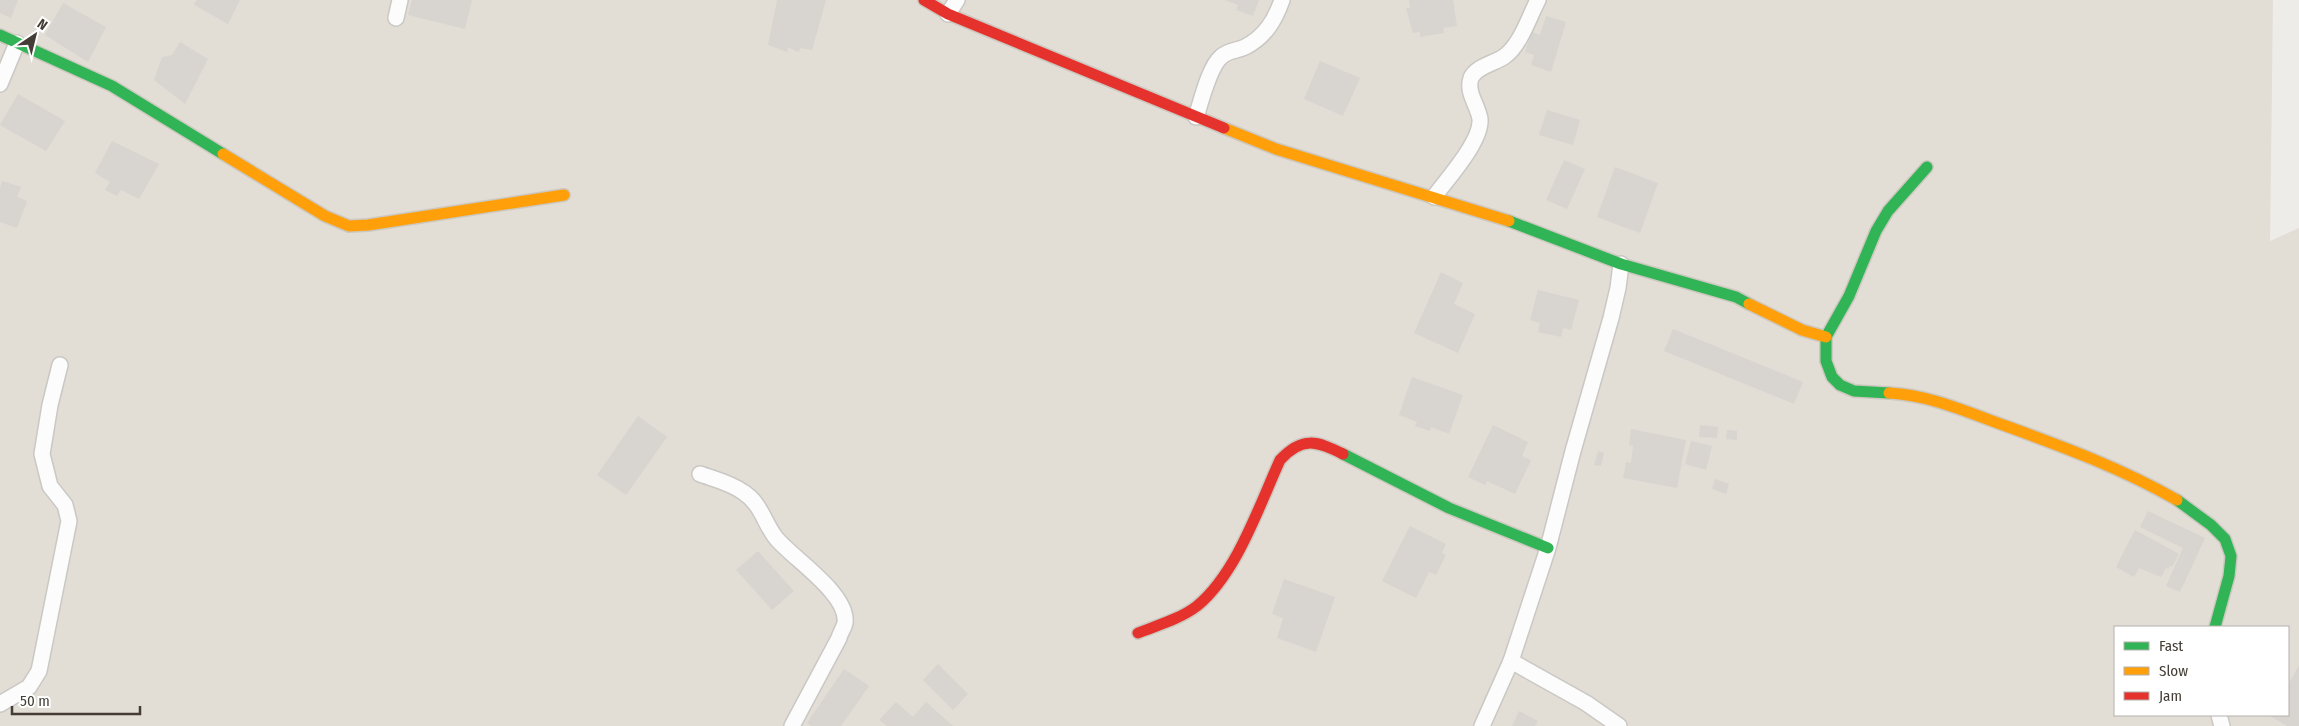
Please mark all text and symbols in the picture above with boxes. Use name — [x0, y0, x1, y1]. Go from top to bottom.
north arrow — [10, 10, 60, 60]
text: N — [34, 15, 50, 34]
legend — [2114, 626, 2289, 716]
text: Fast — [2159, 637, 2183, 655]
text: Slow — [2159, 662, 2188, 680]
scale bar — [12, 684, 140, 716]
text: Jam — [2159, 687, 2182, 705]
text: 50 m — [20, 692, 50, 710]

